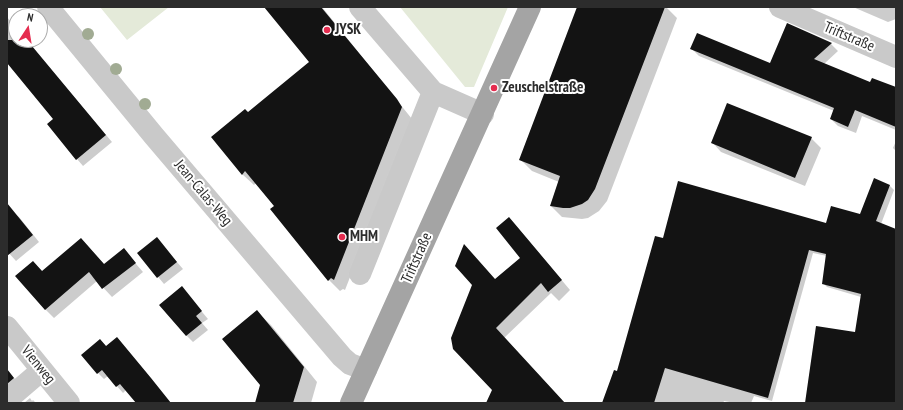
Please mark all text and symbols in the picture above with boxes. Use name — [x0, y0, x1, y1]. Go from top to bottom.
north arrow — [8, 8, 48, 48]
text: N — [26, 10, 35, 25]
street label: Triftstraße — [821, 18, 877, 56]
place label: JYSK — [335, 21, 361, 39]
marker: JYSK — [322, 25, 332, 35]
place label: Zeuschelstraße — [502, 79, 583, 97]
marker: Zeuschelstraße — [489, 83, 499, 93]
street label: Jean-Calas-Weg — [170, 156, 236, 230]
place label: MHM — [350, 228, 378, 246]
street label: Triftstraße — [398, 230, 436, 286]
marker: MHM — [337, 232, 347, 242]
street label: Vienweg — [17, 342, 59, 388]

